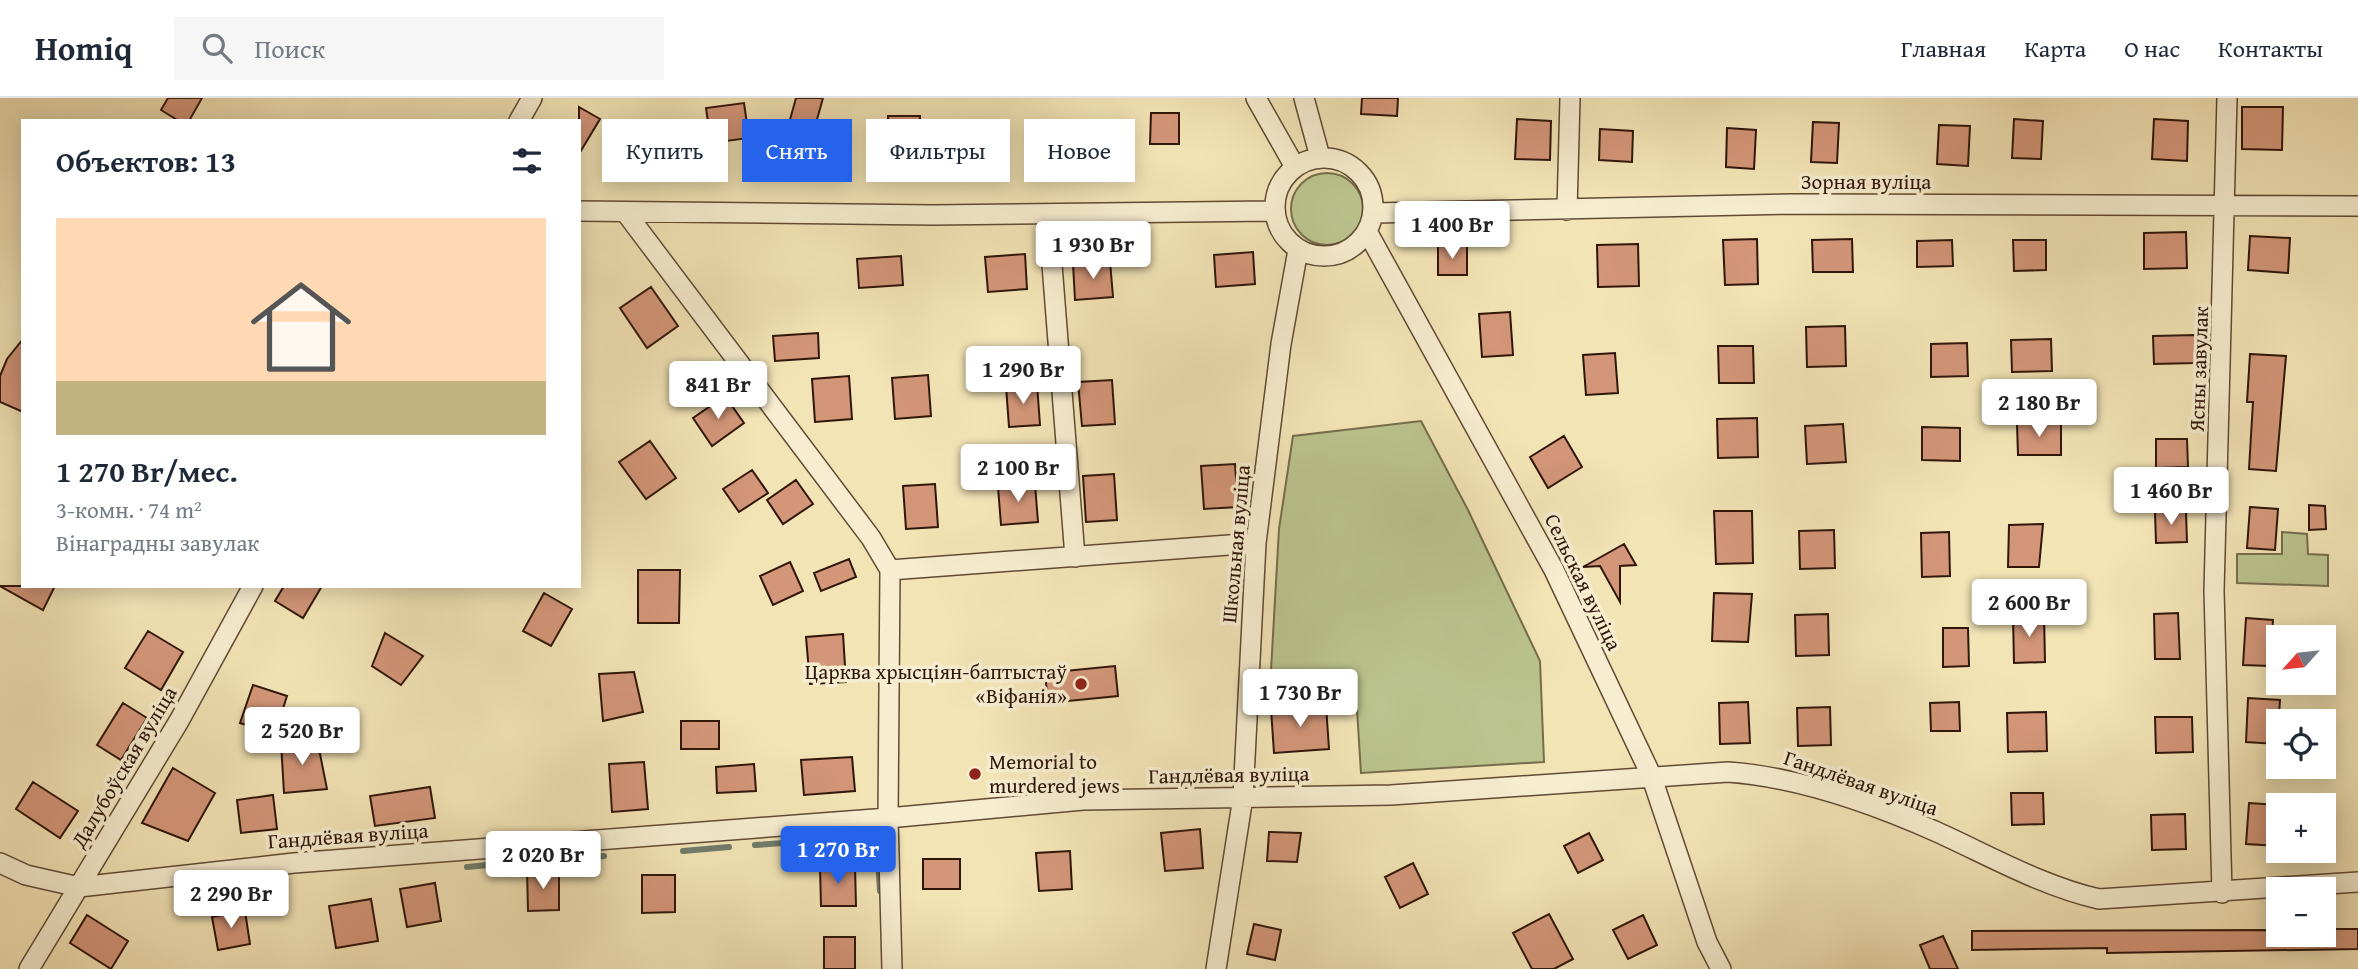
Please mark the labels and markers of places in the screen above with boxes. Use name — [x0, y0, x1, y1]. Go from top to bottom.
pin: 1 400 Br — [1380, 202, 1524, 261]
pin: 1 930 Br — [1021, 222, 1165, 281]
pin: 1 290 Br — [951, 346, 1095, 406]
pin: 841 Br — [661, 362, 775, 421]
pin: 2 180 Br — [1967, 380, 2111, 439]
pin: 2 100 Br — [946, 444, 1090, 504]
pin: 1 460 Br — [2099, 468, 2243, 527]
pin: 2 600 Br — [1957, 580, 2101, 639]
place label: Царква хрысціян-баптыстаў «Віфанія» — [805, 656, 1067, 711]
pin: 1 730 Br — [1228, 670, 1372, 729]
marker: Царква хрысціян-баптыстаў «Віфанія» — [1073, 676, 1089, 692]
pin: 2 520 Br — [230, 708, 374, 767]
place label: Memorial to murdered jews — [989, 746, 1120, 801]
marker: Memorial to murdered jews — [967, 766, 983, 782]
pin: 1 270 Br — [766, 826, 910, 886]
pin: 2 020 Br — [471, 832, 615, 891]
pin: 2 290 Br — [159, 870, 303, 930]

